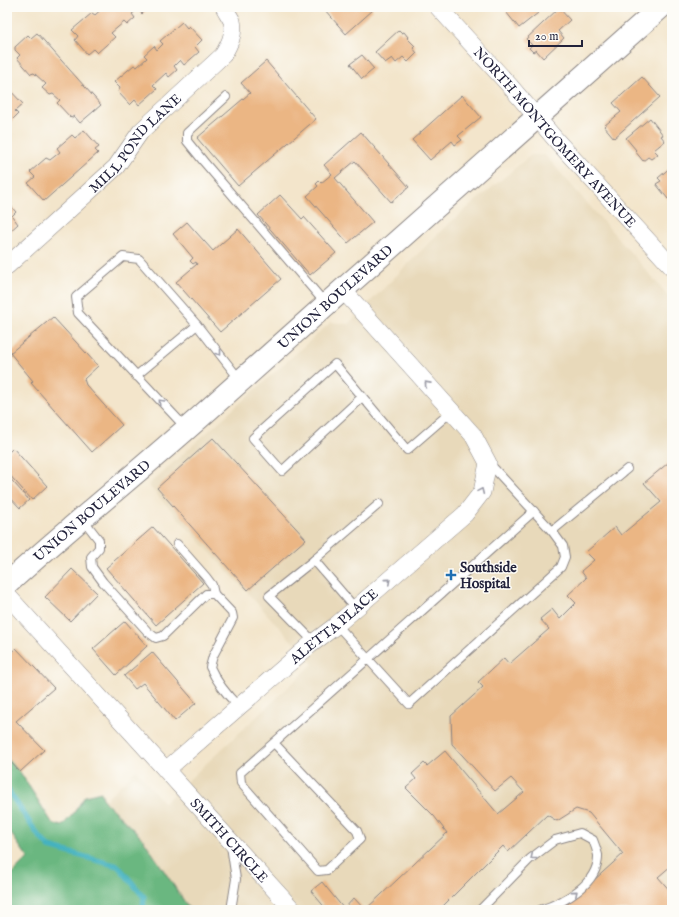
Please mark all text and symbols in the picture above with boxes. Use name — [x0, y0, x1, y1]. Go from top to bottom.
scale bar — [529, 22, 582, 48]
text: 20 m — [535, 29, 558, 44]
street label: NORTH MONTGOMERY AVENUE — [469, 44, 640, 232]
street label: MILL POND LANE — [86, 90, 186, 197]
street label: UNION BOULEVARD — [274, 241, 397, 354]
one-way arrow — [214, 349, 221, 356]
one-way arrow — [425, 381, 432, 389]
one-way arrow — [158, 399, 166, 407]
street label: UNION BOULEVARD — [30, 456, 155, 566]
one-way arrow — [476, 488, 484, 496]
place label: Southside Hospital — [460, 559, 517, 593]
marker: Southside Hospital — [445, 569, 457, 581]
one-way arrow — [383, 578, 391, 586]
street label: ALETTA PLACE — [286, 585, 382, 669]
street label: SMITH CIRCLE — [186, 795, 272, 887]
one-way arrow — [531, 852, 538, 859]
one-way arrow — [570, 891, 578, 898]

